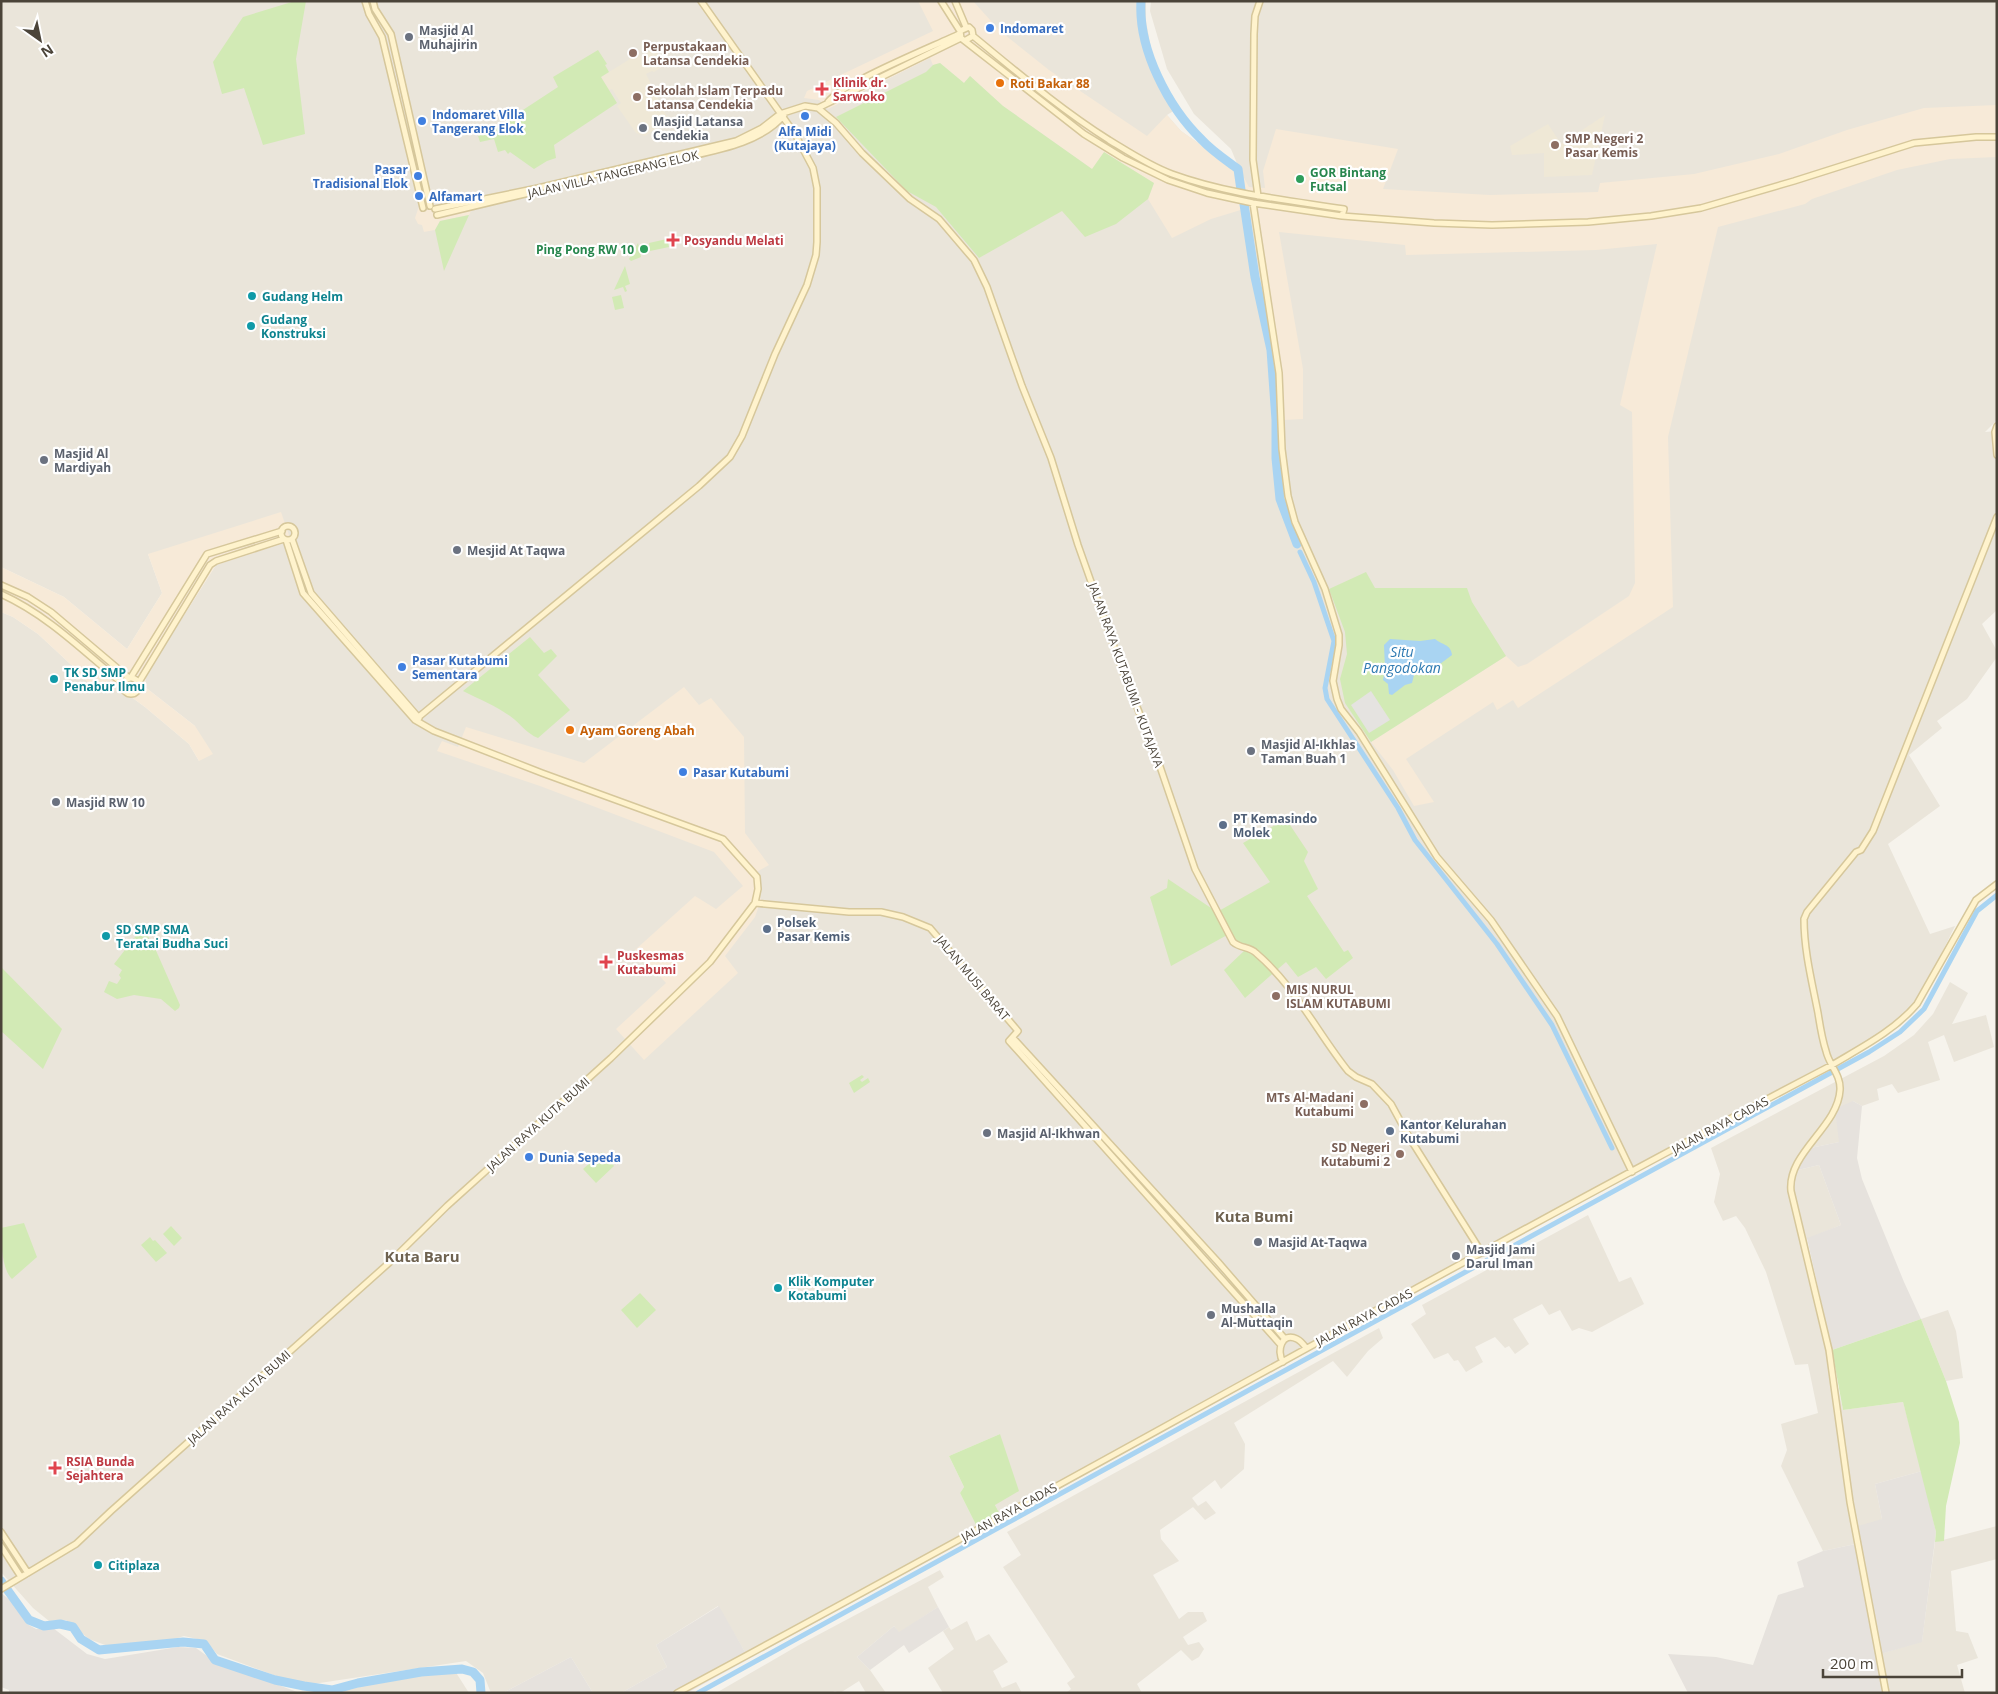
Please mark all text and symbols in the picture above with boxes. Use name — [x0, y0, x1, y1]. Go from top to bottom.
north arrow — [15, 15, 65, 65]
place label: Indomaret — [1000, 20, 1064, 37]
place label: Masjid Al Muhajirin — [419, 22, 478, 53]
marker: Indomaret — [984, 22, 996, 34]
marker: Masjid Al Muhajirin — [403, 31, 415, 43]
place label: Perpustakaan Latansa Cendekia — [643, 38, 749, 69]
text: N — [37, 40, 57, 62]
marker: Perpustakaan Latansa Cendekia — [627, 47, 639, 59]
place label: Klinik dr. Sarwoko — [833, 74, 887, 105]
place label: Roti Bakar 88 — [1010, 75, 1090, 92]
marker: Roti Bakar 88 — [994, 77, 1006, 89]
place label: Sekolah Islam Terpadu Latansa Cendekia — [647, 82, 783, 113]
marker: Klinik dr. Sarwoko — [815, 82, 829, 96]
marker: Sekolah Islam Terpadu Latansa Cendekia — [631, 91, 643, 103]
place label: Indomaret Villa Tangerang Elok — [432, 106, 525, 137]
marker: Alfa Midi (Kutajaya) — [799, 110, 811, 122]
place label: Masjid Latansa Cendekia — [653, 113, 743, 144]
marker: Indomaret Villa Tangerang Elok — [416, 115, 428, 127]
marker: Masjid Latansa Cendekia — [637, 122, 649, 134]
place label: Alfa Midi (Kutajaya) — [774, 123, 836, 154]
place label: SMP Negeri 2 Pasar Kemis — [1565, 130, 1644, 161]
marker: SMP Negeri 2 Pasar Kemis — [1549, 139, 1561, 151]
street label: JALAN VILLA TANGERANG ELOK — [525, 146, 701, 202]
place label: Pasar Tradisional Elok — [313, 161, 409, 192]
place label: GOR Bintang Futsal — [1310, 164, 1386, 195]
marker: Pasar Tradisional Elok — [412, 170, 424, 182]
marker: GOR Bintang Futsal — [1294, 173, 1306, 185]
place label: Alfamart — [429, 188, 483, 205]
marker: Alfamart — [413, 190, 425, 202]
place label: Posyandu Melati — [684, 232, 784, 249]
marker: Posyandu Melati — [666, 233, 680, 247]
place label: Ping Pong RW 10 — [536, 241, 634, 258]
marker: Ping Pong RW 10 — [638, 243, 650, 255]
place label: Gudang Helm — [262, 288, 343, 305]
marker: Gudang Helm — [246, 290, 258, 302]
place label: Gudang Konstruksi — [261, 311, 326, 342]
marker: Gudang Konstruksi — [245, 320, 257, 332]
place label: Masjid Al Mardiyah — [54, 445, 111, 476]
marker: Masjid Al Mardiyah — [38, 454, 50, 466]
place label: Mesjid At Taqwa — [467, 542, 565, 559]
marker: Mesjid At Taqwa — [451, 544, 463, 556]
street label: JALAN RAYA KUTABUMI - KUTAJAYA — [1084, 579, 1168, 770]
water label: Situ Pangodokan — [1363, 642, 1441, 677]
place label: Pasar Kutabumi Sementara — [412, 652, 508, 683]
marker: Pasar Kutabumi Sementara — [396, 661, 408, 673]
place label: TK SD SMP Penabur Ilmu — [64, 664, 145, 695]
marker: TK SD SMP Penabur Ilmu — [48, 673, 60, 685]
place label: Ayam Goreng Abah — [580, 722, 695, 739]
marker: Ayam Goreng Abah — [564, 724, 576, 736]
place label: Masjid Al-Ikhlas Taman Buah 1 — [1261, 736, 1356, 767]
marker: Masjid Al-Ikhlas Taman Buah 1 — [1245, 745, 1257, 757]
place label: Pasar Kutabumi — [693, 764, 789, 781]
marker: Pasar Kutabumi — [677, 766, 689, 778]
place label: Masjid RW 10 — [66, 794, 145, 811]
marker: Masjid RW 10 — [50, 796, 62, 808]
place label: PT Kemasindo Molek — [1233, 810, 1317, 841]
marker: PT Kemasindo Molek — [1217, 819, 1229, 831]
place label: Polsek Pasar Kemis — [777, 914, 850, 945]
place label: SD SMP SMA Teratai Budha Suci — [116, 921, 228, 952]
marker: Polsek Pasar Kemis — [761, 923, 773, 935]
marker: SD SMP SMA Teratai Budha Suci — [100, 930, 112, 942]
street label: JALAN MUSI BARAT — [932, 931, 1014, 1024]
place label: Puskesmas Kutabumi — [617, 947, 684, 978]
marker: Puskesmas Kutabumi — [599, 955, 613, 969]
place label: MIS NURUL ISLAM KUTABUMI — [1286, 981, 1391, 1012]
marker: MIS NURUL ISLAM KUTABUMI — [1270, 990, 1282, 1002]
street label: JALAN RAYA KUTA BUMI — [482, 1073, 593, 1176]
place label: MTs Al-Madani Kutabumi — [1266, 1089, 1354, 1120]
street label: JALAN RAYA CADAS — [1668, 1092, 1771, 1158]
marker: MTs Al-Madani Kutabumi — [1358, 1098, 1370, 1110]
place label: Kantor Kelurahan Kutabumi — [1400, 1116, 1507, 1147]
place label: Masjid Al-Ikhwan — [997, 1125, 1100, 1142]
marker: Kantor Kelurahan Kutabumi — [1384, 1125, 1396, 1137]
marker: Masjid Al-Ikhwan — [981, 1127, 993, 1139]
place label: SD Negeri Kutabumi 2 — [1321, 1139, 1390, 1170]
marker: SD Negeri Kutabumi 2 — [1394, 1148, 1406, 1160]
place label: Dunia Sepeda — [539, 1149, 621, 1166]
marker: Dunia Sepeda — [523, 1151, 535, 1163]
district label: Kuta Bumi — [1215, 1206, 1293, 1226]
place label: Masjid At-Taqwa — [1268, 1234, 1367, 1251]
marker: Masjid At-Taqwa — [1252, 1236, 1264, 1248]
place label: Masjid Jami Darul Iman — [1466, 1241, 1535, 1272]
district label: Kuta Baru — [384, 1246, 460, 1266]
marker: Masjid Jami Darul Iman — [1450, 1250, 1462, 1262]
place label: Klik Komputer Kotabumi — [788, 1273, 875, 1304]
marker: Klik Komputer Kotabumi — [772, 1282, 784, 1294]
street label: JALAN RAYA CADAS — [1312, 1284, 1415, 1350]
place label: Mushalla Al-Muttaqin — [1221, 1300, 1293, 1331]
marker: Mushalla Al-Muttaqin — [1205, 1309, 1217, 1321]
street label: JALAN RAYA KUTA BUMI — [183, 1346, 294, 1449]
place label: RSIA Bunda Sejahtera — [66, 1453, 135, 1484]
marker: RSIA Bunda Sejahtera — [48, 1461, 62, 1475]
street label: JALAN RAYA CADAS — [957, 1479, 1060, 1546]
place label: Citiplaza — [108, 1557, 160, 1574]
marker: Citiplaza — [92, 1559, 104, 1571]
scale bar — [1823, 1646, 1962, 1678]
text: 200 m — [1830, 1653, 1874, 1673]

